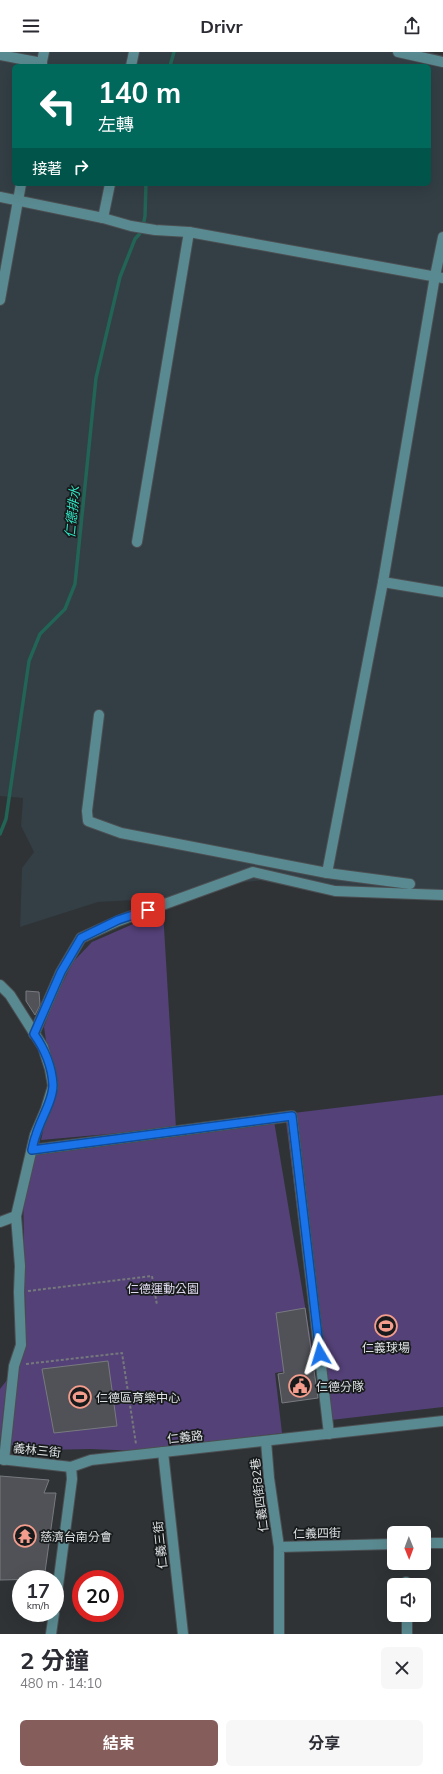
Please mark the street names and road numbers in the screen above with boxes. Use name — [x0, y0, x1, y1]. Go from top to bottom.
street label: 仁義路 — [166, 1428, 204, 1446]
street label: 義林三街 — [12, 1440, 62, 1460]
street label: 仁義四街82巷 — [247, 1457, 271, 1533]
street label: 仁義三街 — [150, 1520, 170, 1570]
street label: 仁義四街 — [293, 1525, 341, 1541]

